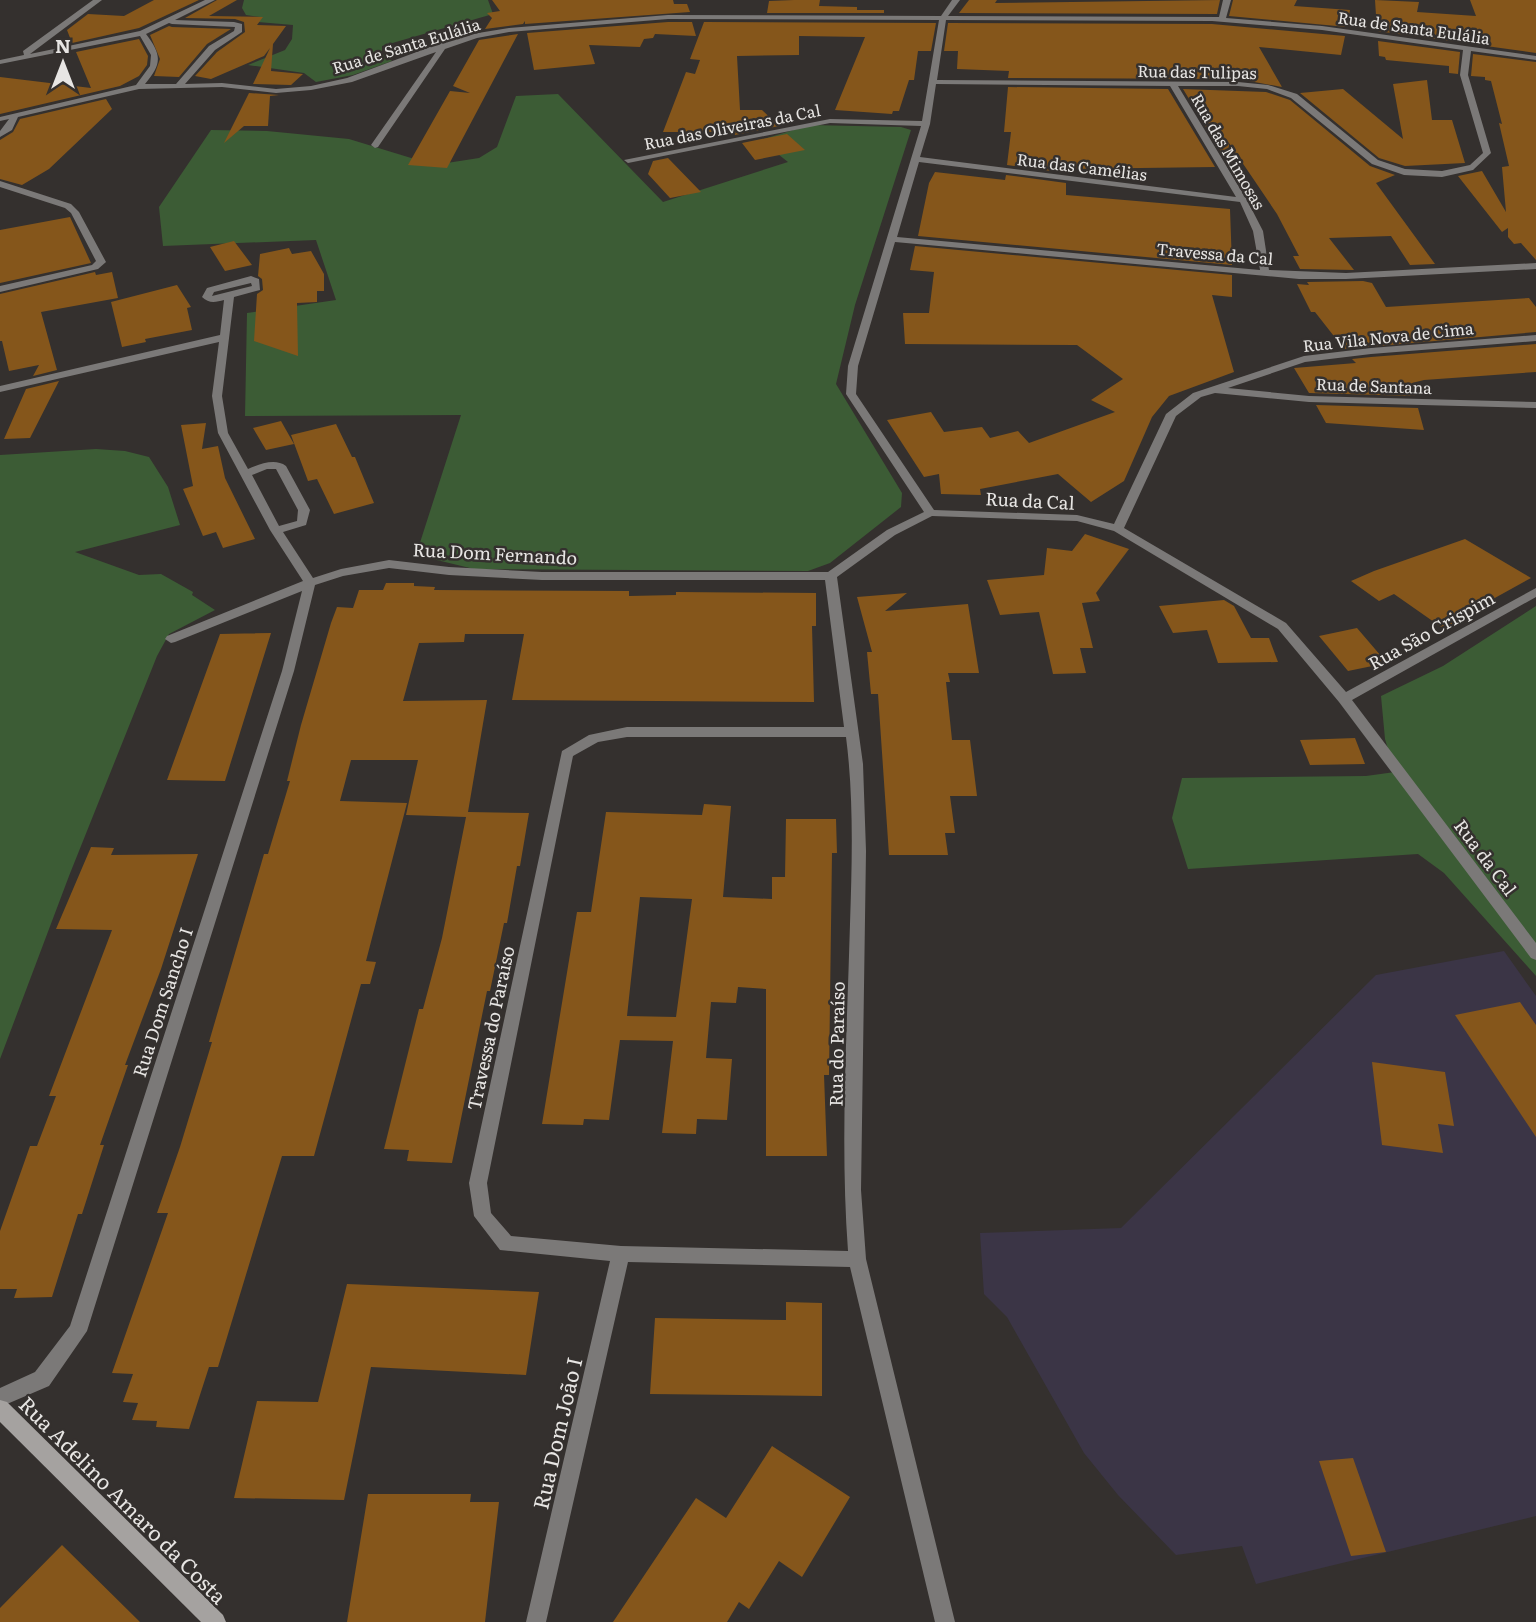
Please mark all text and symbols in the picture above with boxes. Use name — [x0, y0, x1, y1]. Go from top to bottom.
street label: Rua de Santa Eulália — [1336, 4, 1492, 50]
street label: Rua de Santa Eulália — [329, 11, 483, 79]
north arrow — [28, 28, 98, 98]
text: N — [55, 31, 71, 59]
street label: Rua das Tulipas — [1137, 58, 1257, 84]
street label: Rua das Mimosas — [1186, 89, 1272, 213]
street label: Rua das Oliveiras da Cal — [642, 97, 822, 155]
street label: Rua das Camélias — [1016, 146, 1148, 186]
street label: Travessa da Cal — [1156, 236, 1274, 270]
street label: Rua Vila Nova de Cima — [1301, 315, 1475, 357]
street label: Rua de Santana — [1316, 371, 1433, 399]
street label: Rua da Cal — [985, 484, 1075, 516]
street label: Rua Dom Fernando — [412, 535, 578, 571]
street label: Rua São Crispim — [1363, 584, 1499, 676]
street label: Rua da Cal — [1448, 813, 1524, 901]
street label: Rua Dom Sancho I — [125, 924, 199, 1080]
street label: Travessa do Paraíso — [459, 943, 521, 1113]
street label: Rua do Paraíso — [821, 981, 851, 1107]
street label: Rua Dom João I — [523, 1354, 589, 1512]
street label: Rua Adelino Amaro da Costa — [13, 1388, 235, 1610]

